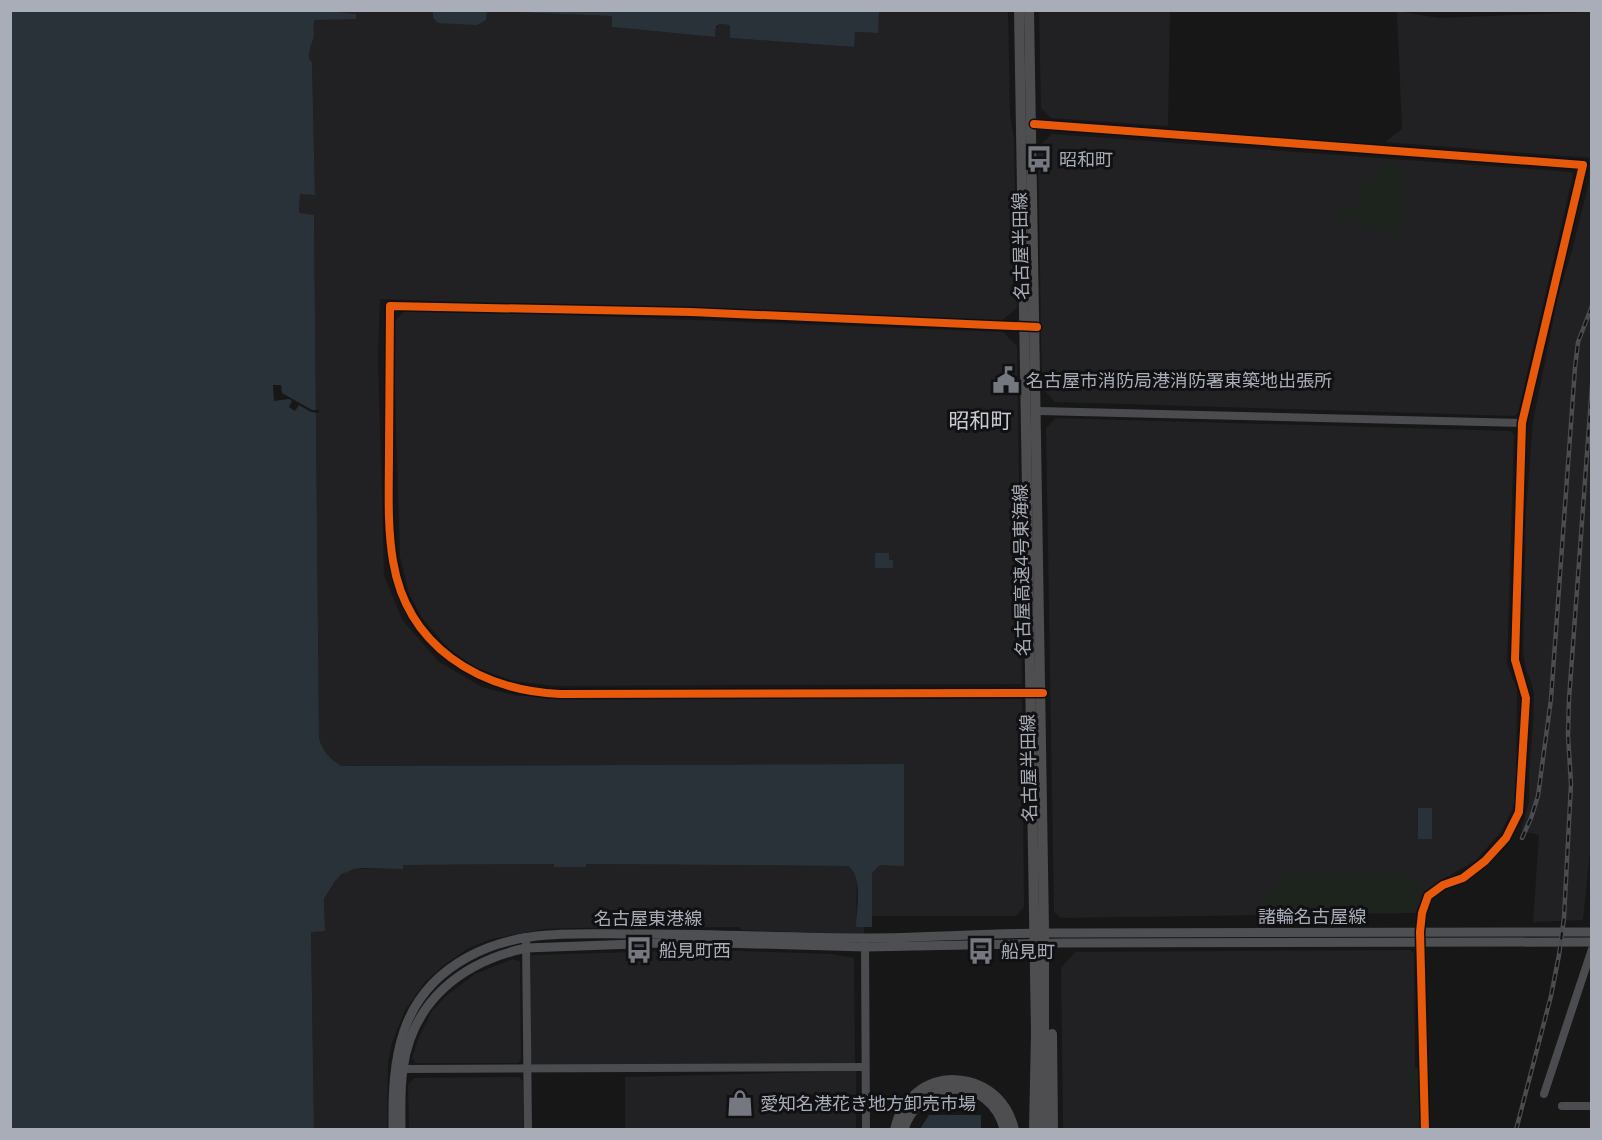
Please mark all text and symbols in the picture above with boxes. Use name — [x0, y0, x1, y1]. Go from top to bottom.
bus stop icon: 昭和町 — [1024, 144, 1054, 174]
place label: 昭和町 — [1059, 147, 1113, 171]
street label: 名古屋半田線 — [1007, 192, 1033, 300]
public building icon: 名古屋市消防局港消防署東築地出張所 — [991, 365, 1021, 395]
place label: 名古屋市消防局港消防署東築地出張所 — [1026, 368, 1332, 392]
district label: 昭和町 — [949, 406, 1012, 434]
street label: 名古屋高速4号東海線 — [1007, 484, 1035, 656]
street label: 名古屋半田線 — [1015, 714, 1041, 822]
street label: 諸輪名古屋線 — [1258, 904, 1366, 928]
street label: 名古屋東港線 — [594, 906, 702, 930]
bus stop icon: 船見町西 — [624, 935, 654, 965]
bus stop icon: 船見町 — [966, 936, 996, 966]
place label: 船見町西 — [659, 938, 731, 962]
place label: 船見町 — [1001, 939, 1055, 963]
shop icon: 愛知名港花き地方卸売市場 — [725, 1088, 755, 1118]
place label: 愛知名港花き地方卸売市場 — [760, 1091, 976, 1115]

